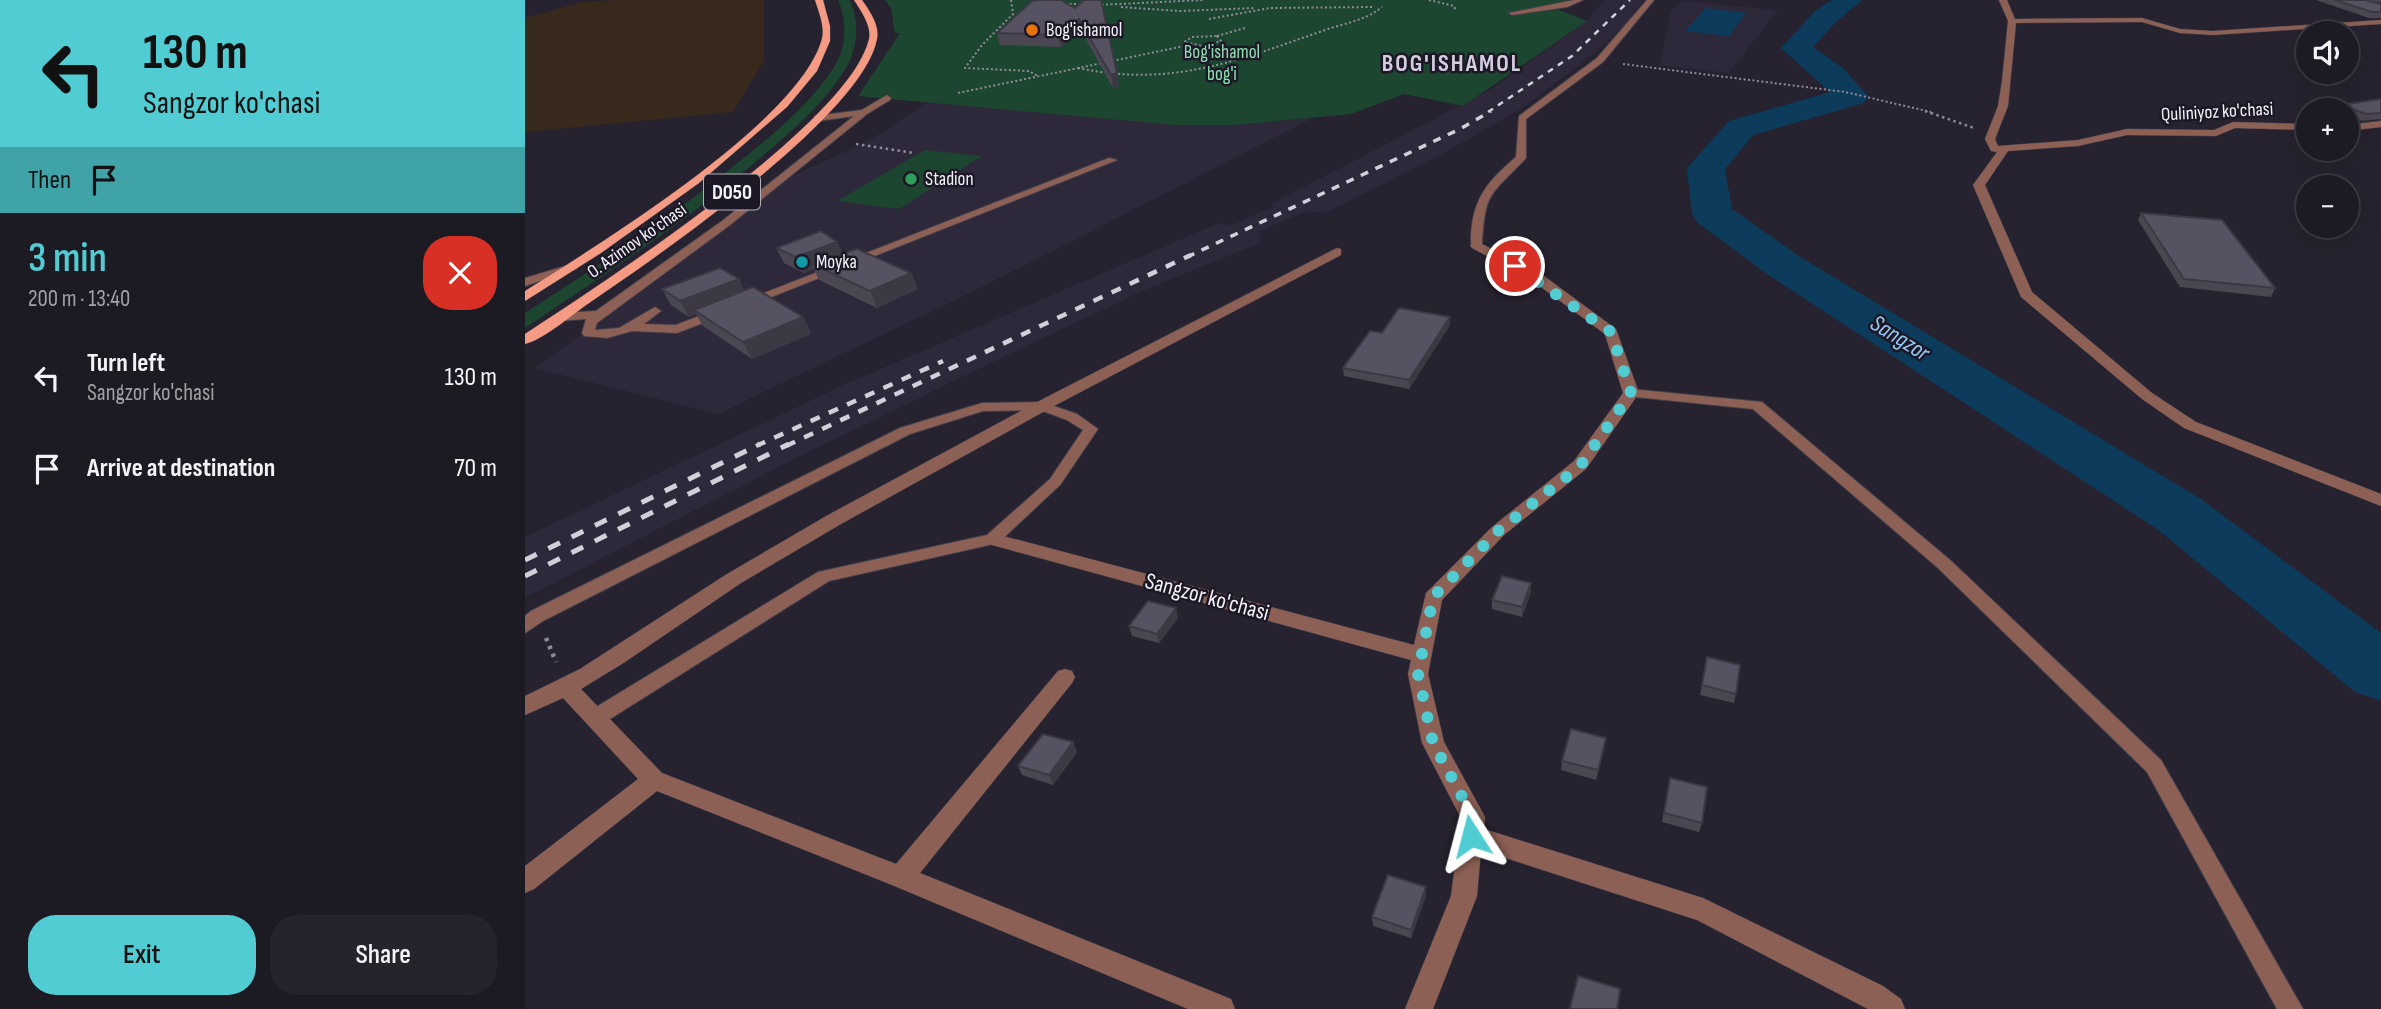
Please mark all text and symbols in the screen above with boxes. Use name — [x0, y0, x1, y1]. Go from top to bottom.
place label: Bog'ishamol — [1046, 19, 1122, 42]
map controls — [2296, 21, 2359, 238]
button: sound — [2296, 21, 2359, 84]
marker: Bog'ishamol — [1024, 22, 1040, 38]
text: 130 m — [143, 24, 248, 83]
icon: left — [28, 28, 119, 119]
park label: Bog'ishamol bog'i — [1184, 41, 1260, 86]
district label: BOG'ISHAMOL — [1382, 49, 1522, 78]
text: Sangzor ko'chasi — [143, 84, 320, 123]
street label: Quliniyoz ko'chasi — [2160, 98, 2274, 126]
button: + — [2296, 98, 2359, 161]
icon: arrive — [85, 161, 123, 199]
text: Then — [28, 165, 71, 196]
place label: Stadion — [925, 168, 974, 191]
marker: Stadion — [903, 171, 919, 187]
road number: D050 — [704, 174, 760, 210]
button: − — [2296, 175, 2359, 238]
street label: O. Azimov ko'chasi — [583, 198, 691, 284]
text: 3 min — [28, 233, 107, 284]
button: close — [423, 236, 497, 310]
pin — [1485, 236, 1545, 296]
icon: arrive — [1496, 247, 1534, 285]
place label: Moyka — [816, 251, 857, 274]
marker: Moyka — [794, 254, 810, 270]
text: 200 m · 13:40 — [28, 285, 130, 313]
water label: Sangzor — [1865, 309, 1936, 368]
text: Turn left — [87, 348, 165, 379]
icon: left — [28, 359, 66, 397]
text: 130 m — [445, 362, 497, 393]
text: Sangzor ko'chasi — [87, 379, 214, 407]
icon: arrive — [28, 450, 66, 488]
text: Arrive at destination — [87, 453, 275, 484]
text: 70 m — [454, 453, 497, 484]
street label: Sangzor ko'chasi — [1142, 567, 1272, 627]
position arrow — [1434, 799, 1508, 873]
button: Exit — [28, 915, 256, 995]
button: Share — [270, 915, 497, 995]

